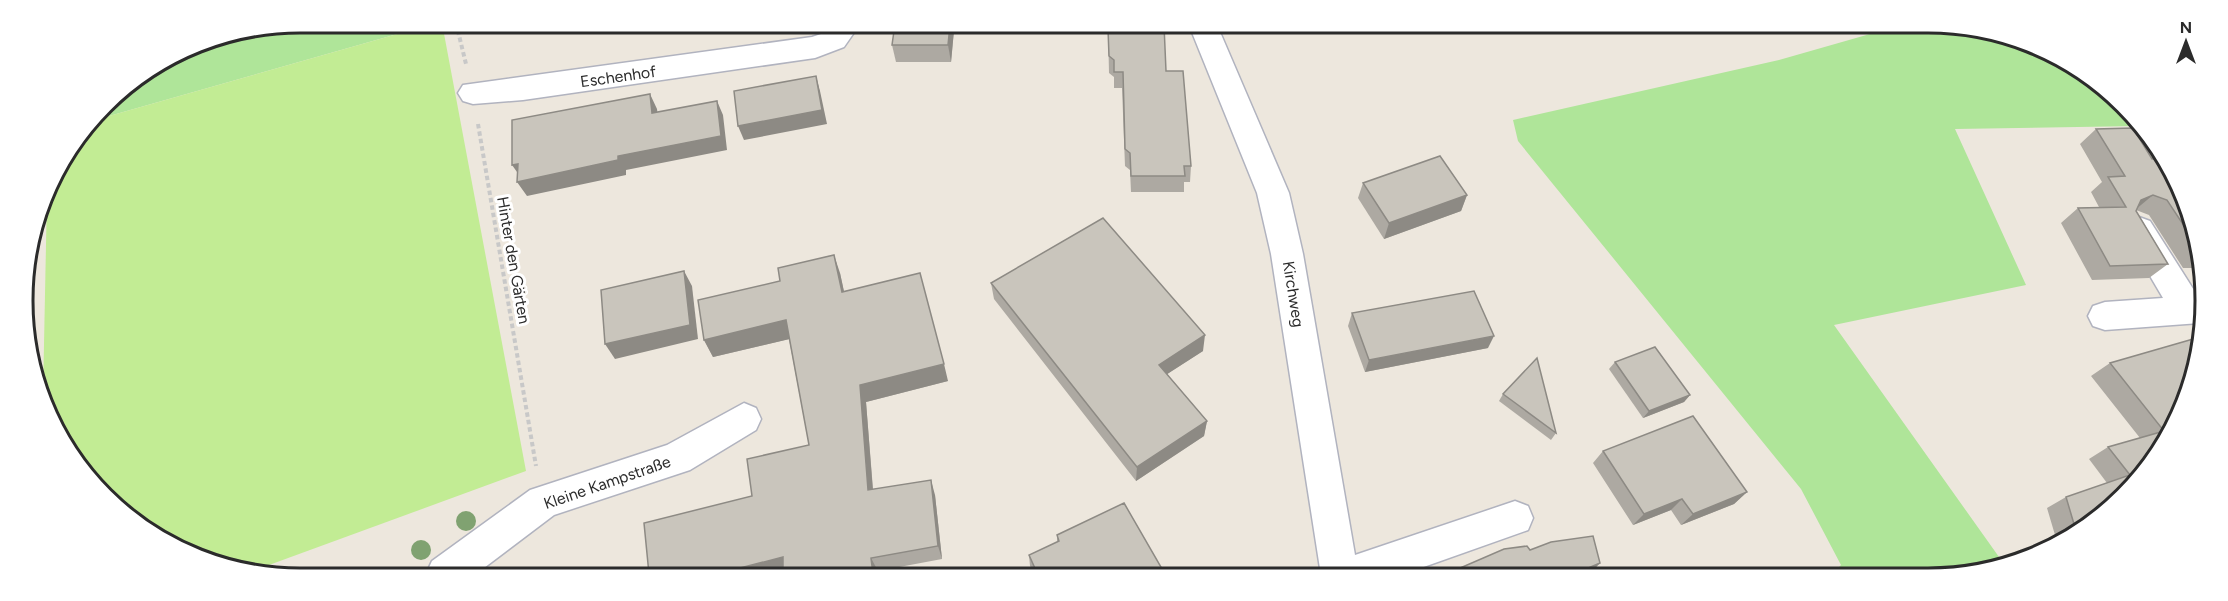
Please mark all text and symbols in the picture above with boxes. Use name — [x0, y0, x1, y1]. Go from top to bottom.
north arrow — [2156, 12, 2216, 72]
text: N — [2180, 18, 2192, 37]
street label: Eschenhof — [579, 62, 657, 91]
street label: Hinter den Gärten — [493, 195, 534, 325]
street label: Kirchweg — [1279, 260, 1308, 329]
street label: Kleine Kampstraße — [541, 452, 673, 513]

